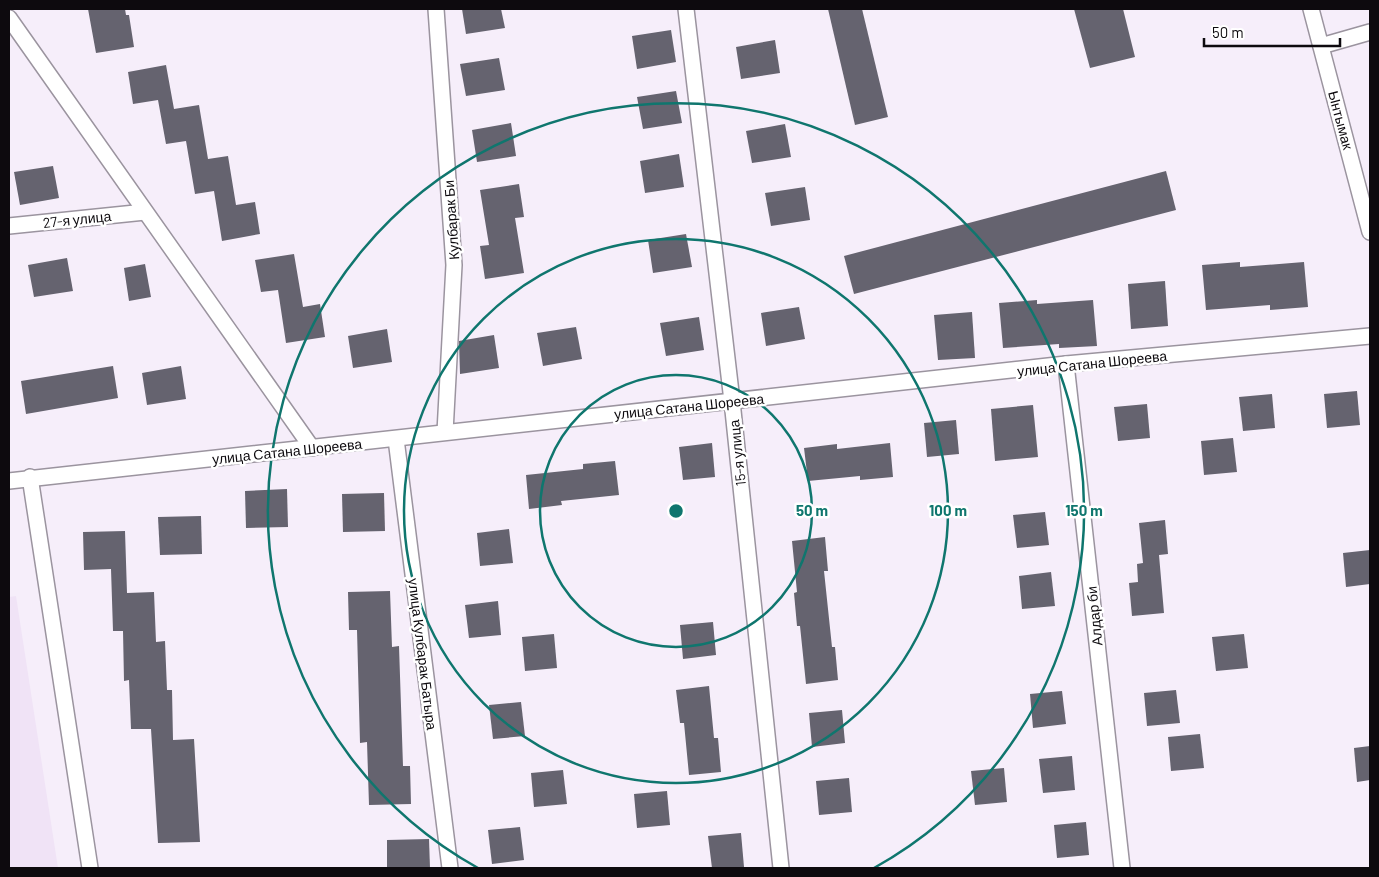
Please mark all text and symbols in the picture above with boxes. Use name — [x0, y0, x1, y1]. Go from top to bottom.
scale bar — [1204, 15, 1340, 47]
text: 50 m — [1212, 23, 1244, 41]
street label: Ынтымак — [1325, 89, 1357, 152]
street label: Кулбарак Би — [440, 179, 462, 261]
street label: 27-я улица — [42, 207, 112, 231]
street label: улица Сатана Шореева — [1016, 347, 1168, 379]
street label: улица Сатана Шореева — [613, 390, 765, 422]
street label: 15-я улица — [725, 419, 749, 487]
street label: улица Сатана Шореева — [211, 435, 363, 467]
text: 50 m — [796, 501, 828, 519]
text: 100 m — [929, 501, 967, 519]
text: 150 m — [1065, 501, 1103, 519]
centre of rings — [667, 502, 685, 520]
street label: улица Кулбарак Батыра — [405, 577, 441, 731]
street label: Алдар би — [1082, 585, 1106, 647]

